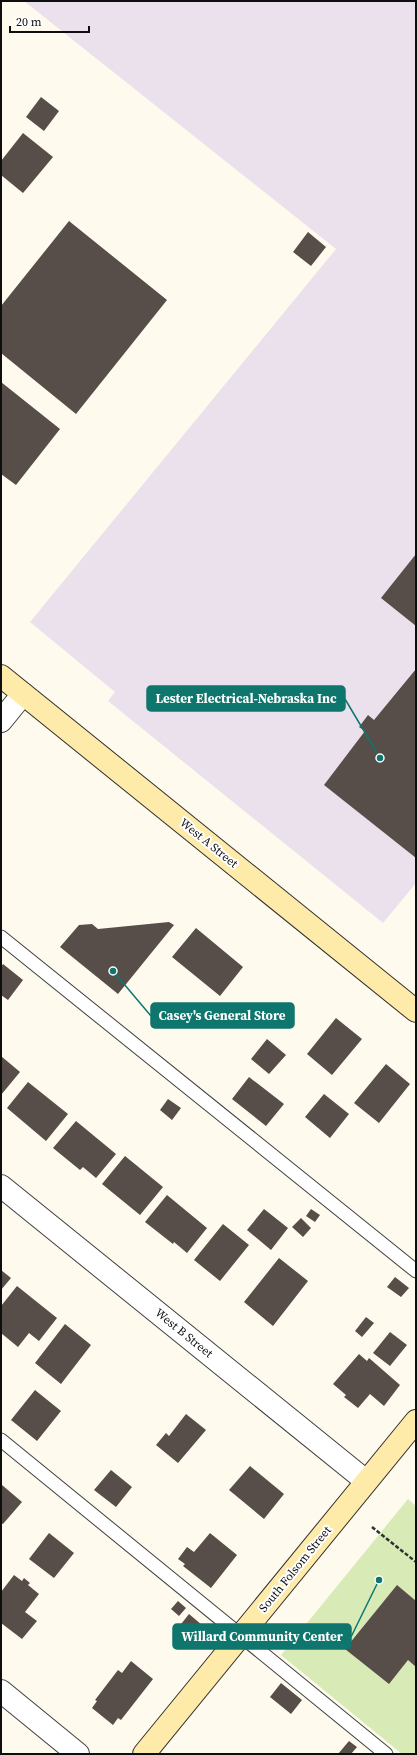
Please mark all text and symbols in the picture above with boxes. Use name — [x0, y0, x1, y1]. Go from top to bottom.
scale bar — [10, 8, 89, 34]
text: 20 m — [16, 14, 42, 30]
callout: Lester Electrical-Nebraska Inc — [147, 686, 345, 711]
text: Lester Electrical-Nebraska Inc — [155, 690, 337, 707]
street label: West A Street — [177, 815, 242, 871]
callout: Casey's General Store — [151, 1003, 294, 1028]
text: Casey's General Store — [158, 1007, 286, 1024]
street label: West B Street — [152, 1305, 216, 1361]
street label: South Folsom Street — [255, 1523, 335, 1615]
callout: Willard Community Center — [173, 1624, 351, 1649]
text: Willard Community Center — [181, 1628, 344, 1645]

